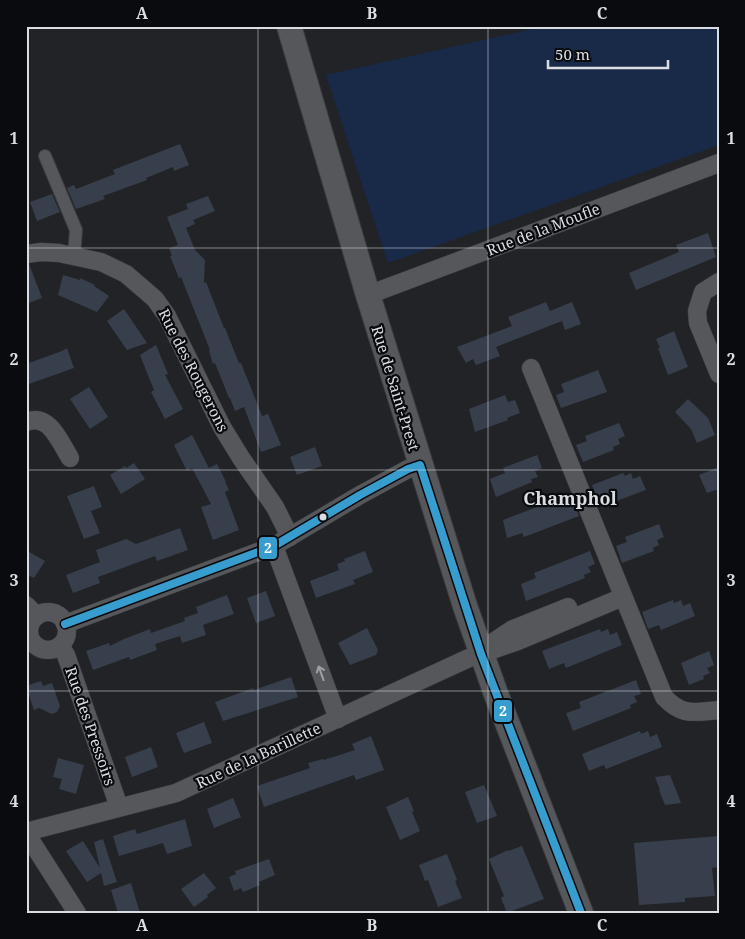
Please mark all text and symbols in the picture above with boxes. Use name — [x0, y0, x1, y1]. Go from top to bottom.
text: A — [136, 2, 149, 24]
text: B — [367, 2, 378, 24]
text: C — [597, 2, 608, 24]
scale bar — [548, 38, 668, 70]
text: 50 m — [555, 44, 590, 64]
text: 1 — [9, 127, 19, 149]
text: 1 — [726, 127, 736, 149]
street label: Rue de la Moufle — [484, 198, 602, 260]
street label: Rue des Rougerons — [154, 305, 234, 435]
street label: Rue de Saint-Prest — [367, 323, 425, 453]
text: 2 — [9, 348, 19, 370]
text: 2 — [726, 348, 736, 370]
district label: Champhol — [523, 486, 617, 510]
unlabelled marker — [318, 512, 328, 522]
line badge: 2 — [258, 536, 278, 560]
text: 2 — [264, 538, 272, 557]
text: 3 — [9, 569, 19, 591]
text: 3 — [726, 569, 736, 591]
street label: Rue des Pressoirs — [61, 664, 121, 788]
one-way arrow — [316, 666, 325, 681]
line badge: 2 — [493, 699, 513, 723]
text: 2 — [499, 701, 507, 720]
street label: Rue de la Barillette — [192, 717, 324, 793]
text: 4 — [9, 790, 19, 812]
text: 4 — [726, 790, 736, 812]
text: A — [136, 914, 149, 936]
text: B — [367, 914, 378, 936]
text: C — [597, 914, 608, 936]

